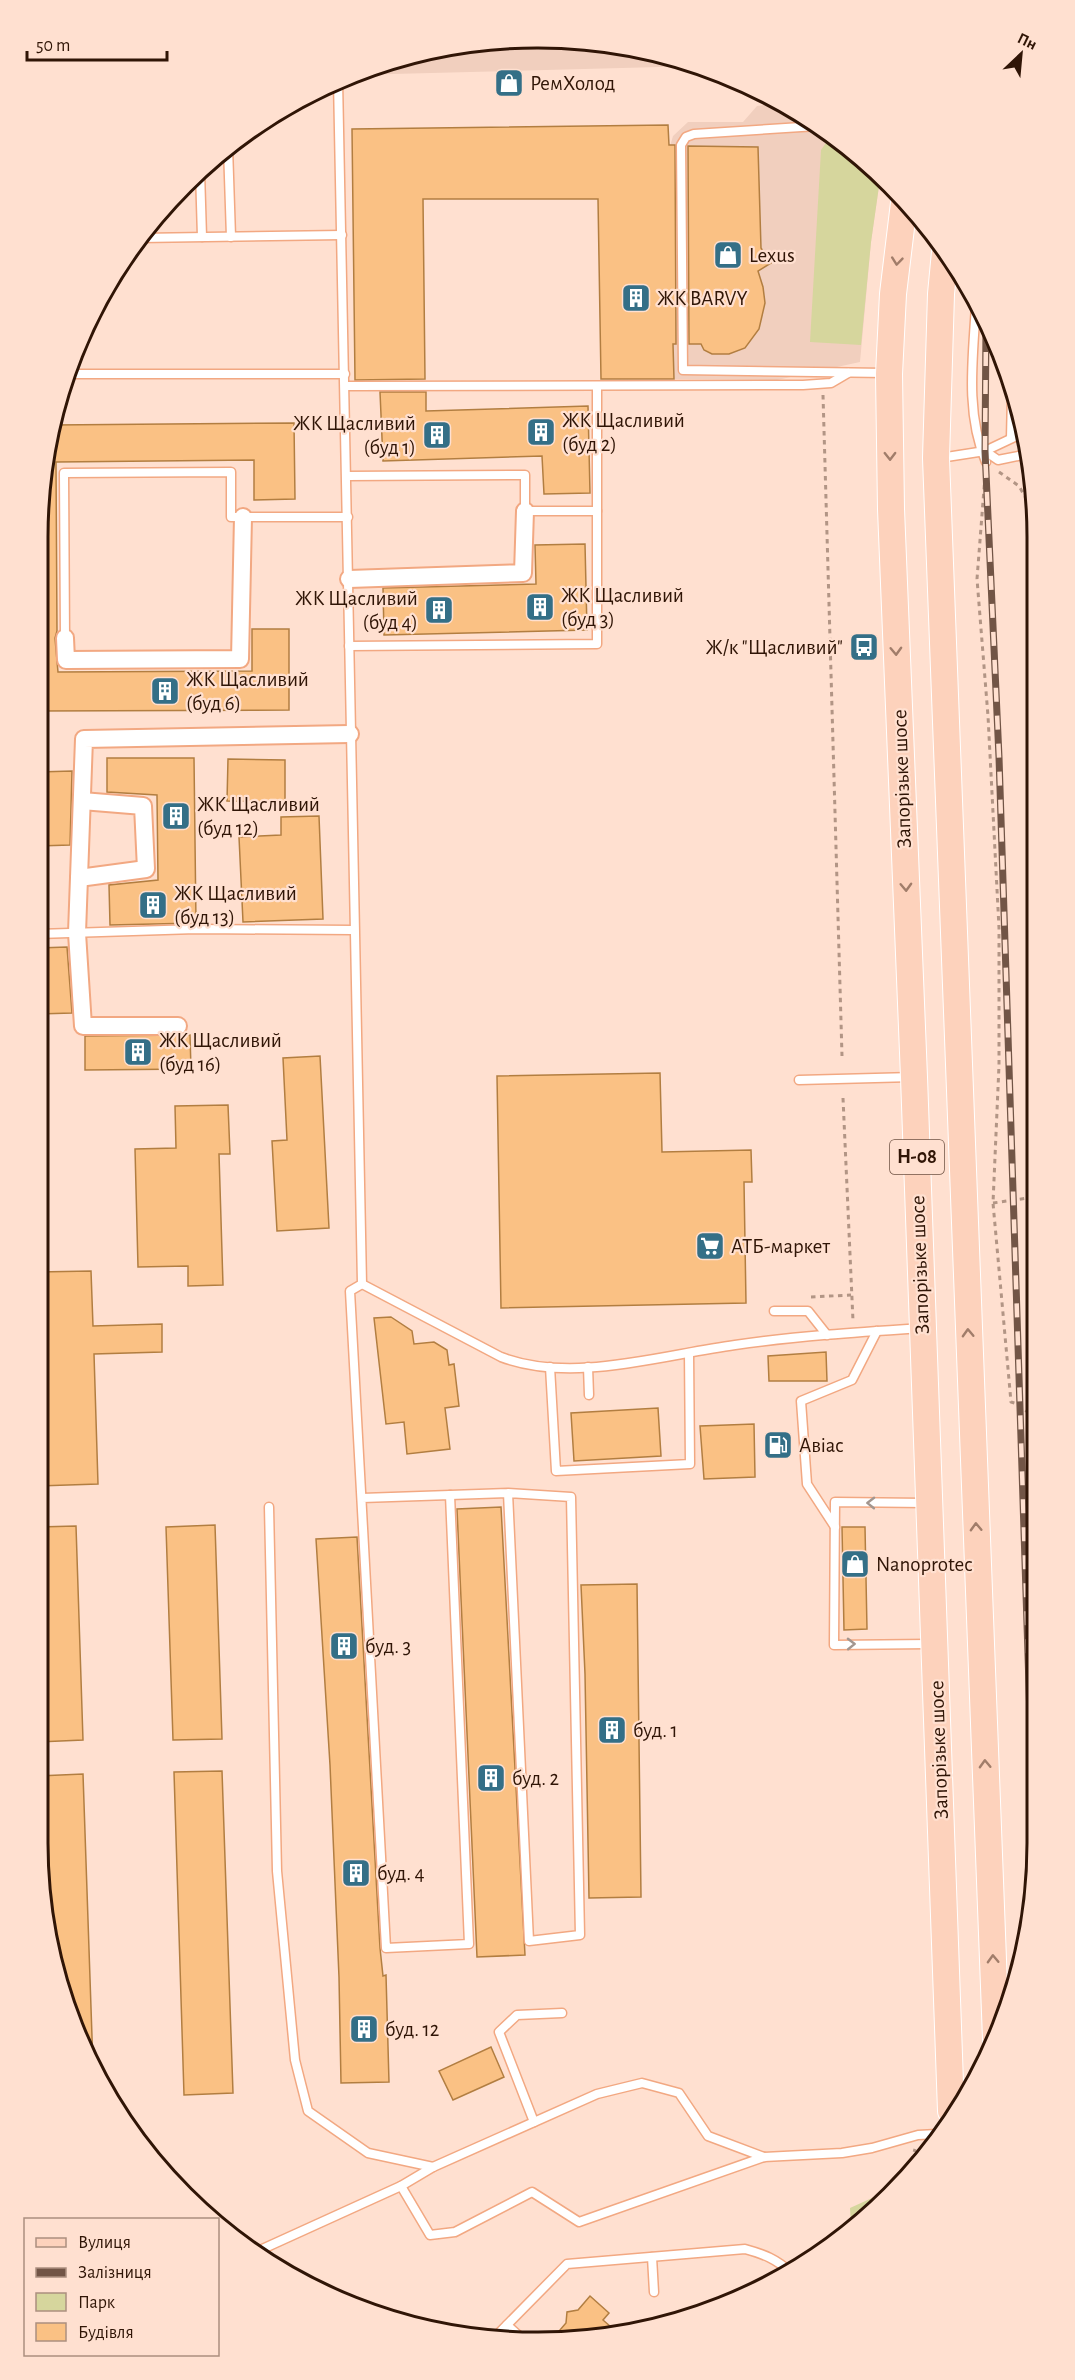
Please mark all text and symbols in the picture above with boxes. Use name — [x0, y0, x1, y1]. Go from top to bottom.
scale bar — [27, 24, 166, 62]
north arrow — [991, 24, 1051, 84]
text: Пн — [1015, 30, 1039, 53]
text: 50 m — [36, 37, 70, 55]
shop icon: РемХолод — [493, 67, 525, 99]
place label: РемХолод — [530, 73, 615, 94]
shop icon: Lexus — [712, 239, 744, 271]
place label: Lexus — [749, 245, 795, 266]
one-way arrow — [891, 256, 904, 266]
building icon: ЖК BARVY — [620, 282, 652, 314]
place label: ЖК BARVY — [657, 288, 748, 309]
place label: ЖК Щасливий (буд 2) — [562, 410, 685, 455]
place label: ЖК Щасливий (буд 1) — [293, 413, 416, 458]
building icon: ЖК Щасливий (буд 2) — [525, 416, 557, 448]
building icon: ЖК Щасливий (буд 1) — [421, 419, 453, 451]
one-way arrow — [884, 451, 896, 460]
place label: ЖК Щасливий (буд 3) — [561, 585, 684, 630]
place label: ЖК Щасливий (буд 4) — [295, 588, 418, 633]
building icon: ЖК Щасливий (буд 3) — [524, 591, 556, 623]
building icon: ЖК Щасливий (буд 4) — [423, 594, 455, 626]
bus stop icon: Ж/к "Щасливий" — [848, 631, 880, 663]
place label: Ж/к "Щасливий" — [705, 637, 843, 658]
one-way arrow — [890, 646, 903, 655]
place label: ЖК Щасливий (буд 6) — [186, 669, 309, 714]
building icon: ЖК Щасливий (буд 6) — [149, 675, 181, 707]
street label: Запорізьке шосе — [889, 709, 915, 849]
place label: ЖК Щасливий (буд 12) — [197, 794, 320, 839]
building icon: ЖК Щасливий (буд 12) — [160, 800, 192, 832]
place label: ЖК Щасливий (буд 13) — [174, 883, 297, 928]
one-way arrow — [900, 883, 913, 892]
building icon: ЖК Щасливий (буд 13) — [137, 889, 169, 921]
place label: ЖК Щасливий (буд 16) — [159, 1030, 282, 1075]
building icon: ЖК Щасливий (буд 16) — [122, 1036, 154, 1068]
road number: Н-08 — [890, 1140, 944, 1174]
street label: Запорізьке шосе — [907, 1195, 933, 1335]
supermarket icon: АТБ-маркет — [694, 1230, 726, 1262]
place label: АТБ-маркет — [731, 1236, 830, 1257]
one-way arrow — [962, 1328, 975, 1337]
fuel station icon: Авіас — [762, 1429, 794, 1461]
place label: Авіас — [799, 1435, 844, 1456]
one-way arrow — [866, 1497, 875, 1509]
one-way arrow — [969, 1523, 982, 1532]
shop icon: Nanoprotec — [839, 1548, 871, 1580]
place label: Nanoprotec — [876, 1554, 972, 1575]
building icon: буд. 3 — [328, 1630, 360, 1662]
place label: буд. 3 — [365, 1636, 411, 1657]
one-way arrow — [847, 1638, 856, 1651]
street label: Запорізьке шосе — [926, 1680, 952, 1820]
building icon: буд. 1 — [596, 1714, 628, 1746]
place label: буд. 1 — [633, 1720, 678, 1741]
one-way arrow — [979, 1760, 992, 1769]
building icon: буд. 2 — [475, 1762, 507, 1794]
place label: буд. 2 — [512, 1768, 559, 1789]
building icon: буд. 4 — [340, 1857, 372, 1889]
place label: буд. 4 — [377, 1863, 425, 1884]
one-way arrow — [987, 1955, 1000, 1964]
building icon: буд. 12 — [348, 2013, 380, 2045]
place label: буд. 12 — [385, 2019, 439, 2040]
legend — [24, 2218, 219, 2356]
text: Вулиця — [78, 2234, 131, 2252]
text: Залізниця — [78, 2264, 152, 2282]
text: Парк — [78, 2294, 116, 2312]
text: Будівля — [78, 2324, 134, 2342]

